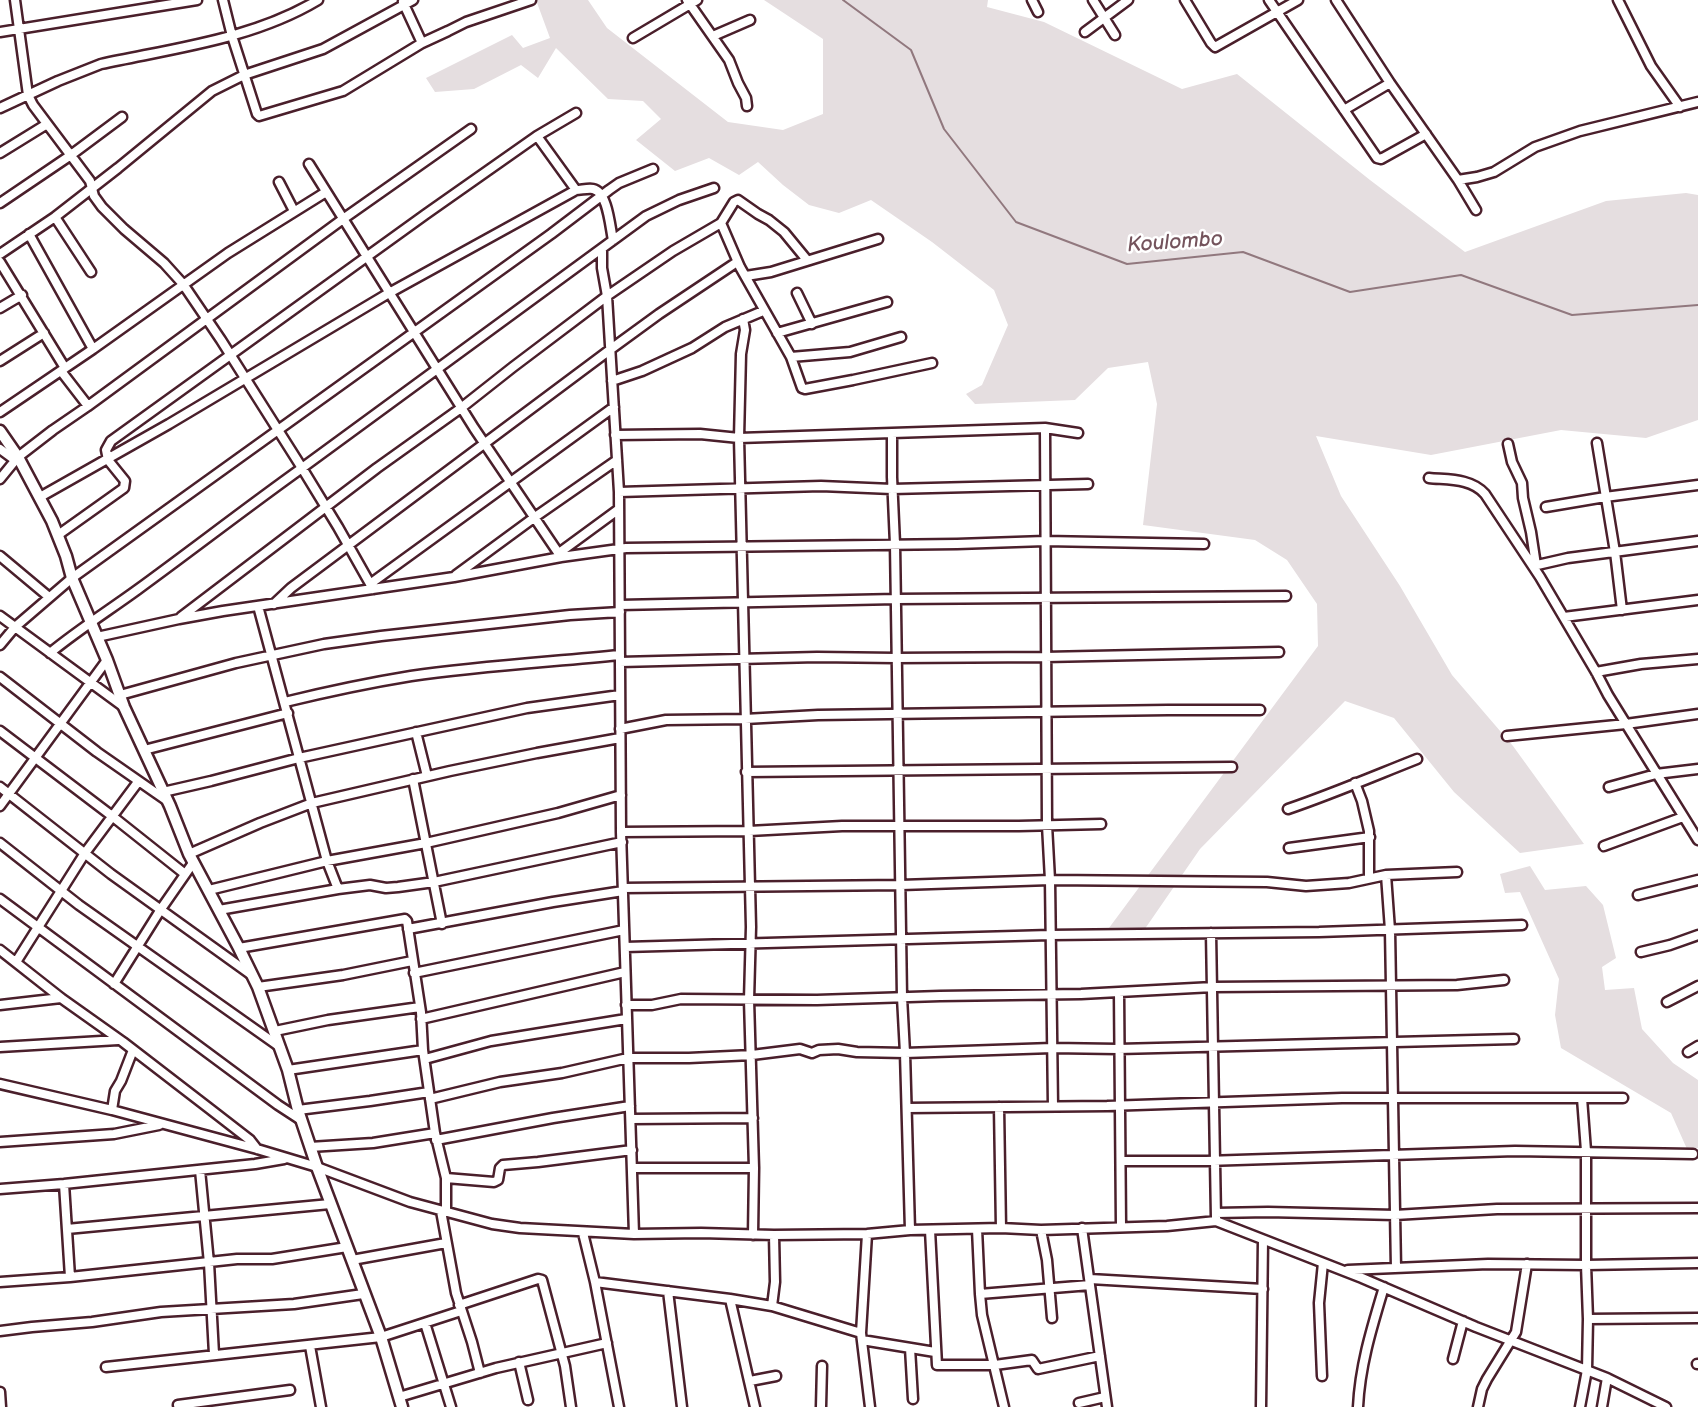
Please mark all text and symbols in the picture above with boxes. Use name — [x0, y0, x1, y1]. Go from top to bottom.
water label: Koulombo — [1126, 227, 1224, 259]

